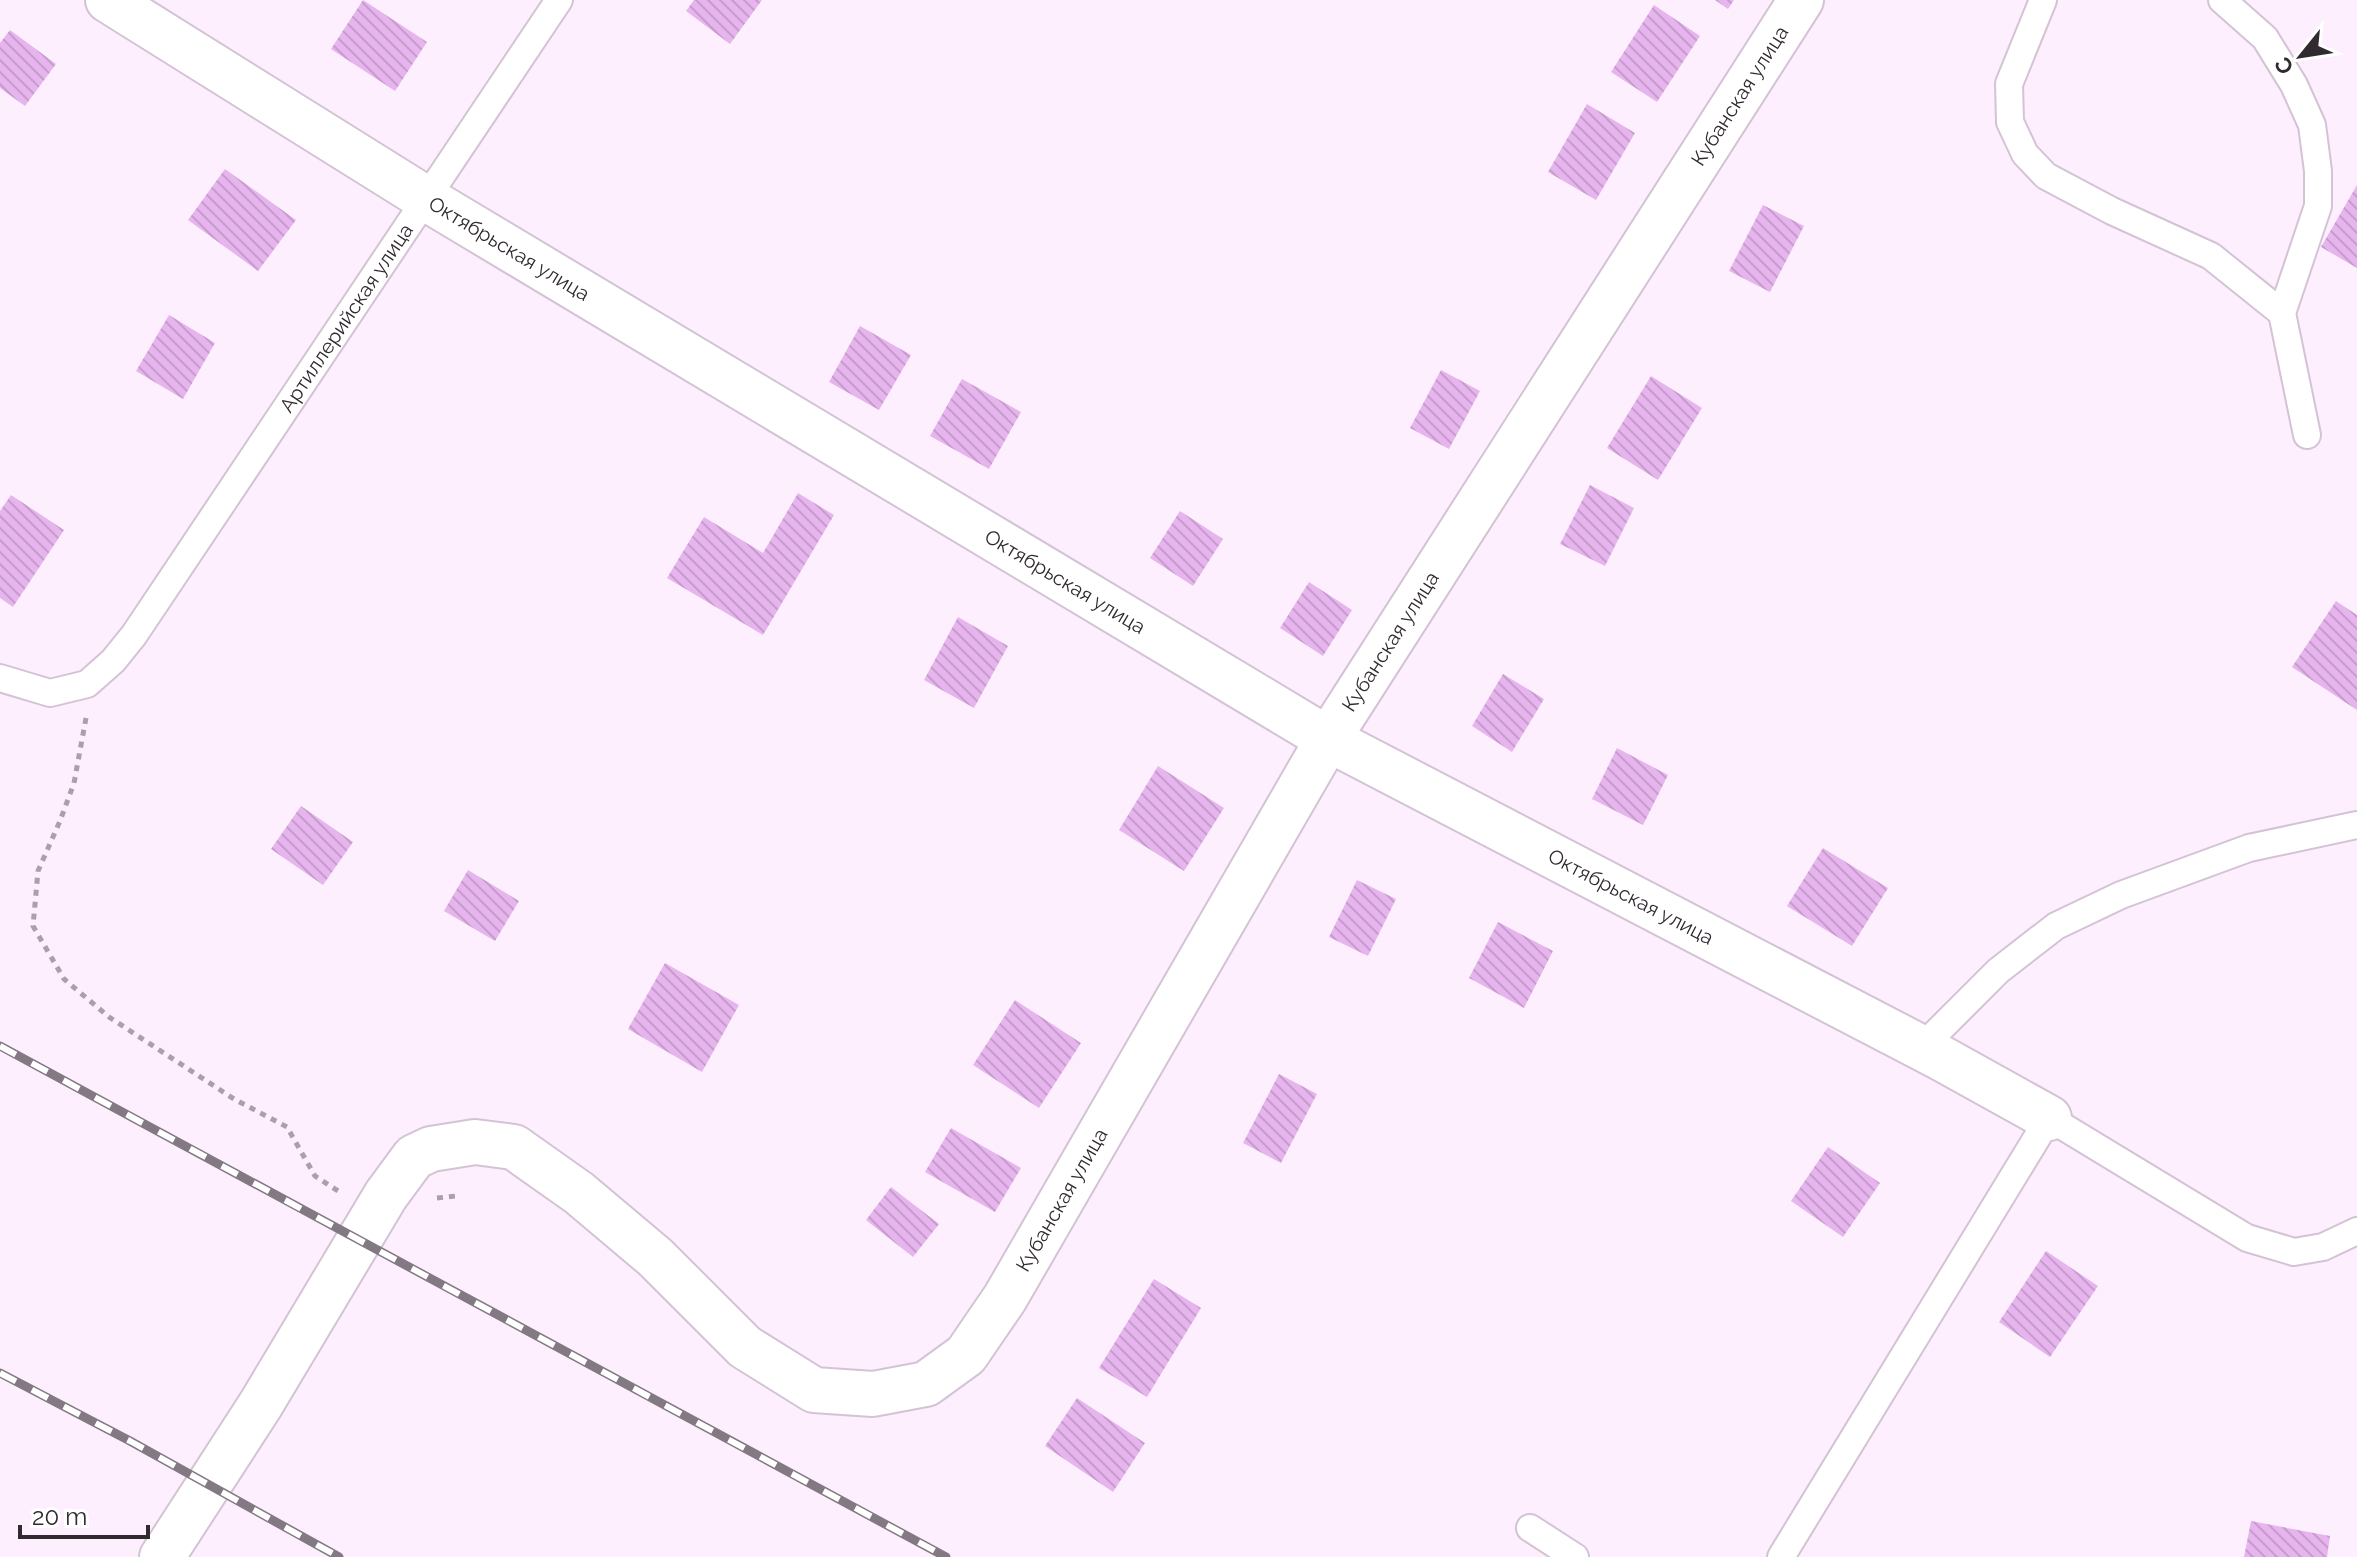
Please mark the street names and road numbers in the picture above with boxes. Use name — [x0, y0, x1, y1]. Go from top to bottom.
street label: Кубанская улица — [1686, 21, 1793, 170]
street label: Октябрьская улица — [425, 191, 594, 306]
street label: Артиллерийская улица — [275, 219, 418, 417]
street label: Октябрьская улица — [980, 524, 1150, 639]
street label: Кубанская улица — [1337, 567, 1444, 716]
street label: Октябрьская улица — [1544, 844, 1718, 950]
street label: Кубанская улица — [1011, 1124, 1112, 1276]

